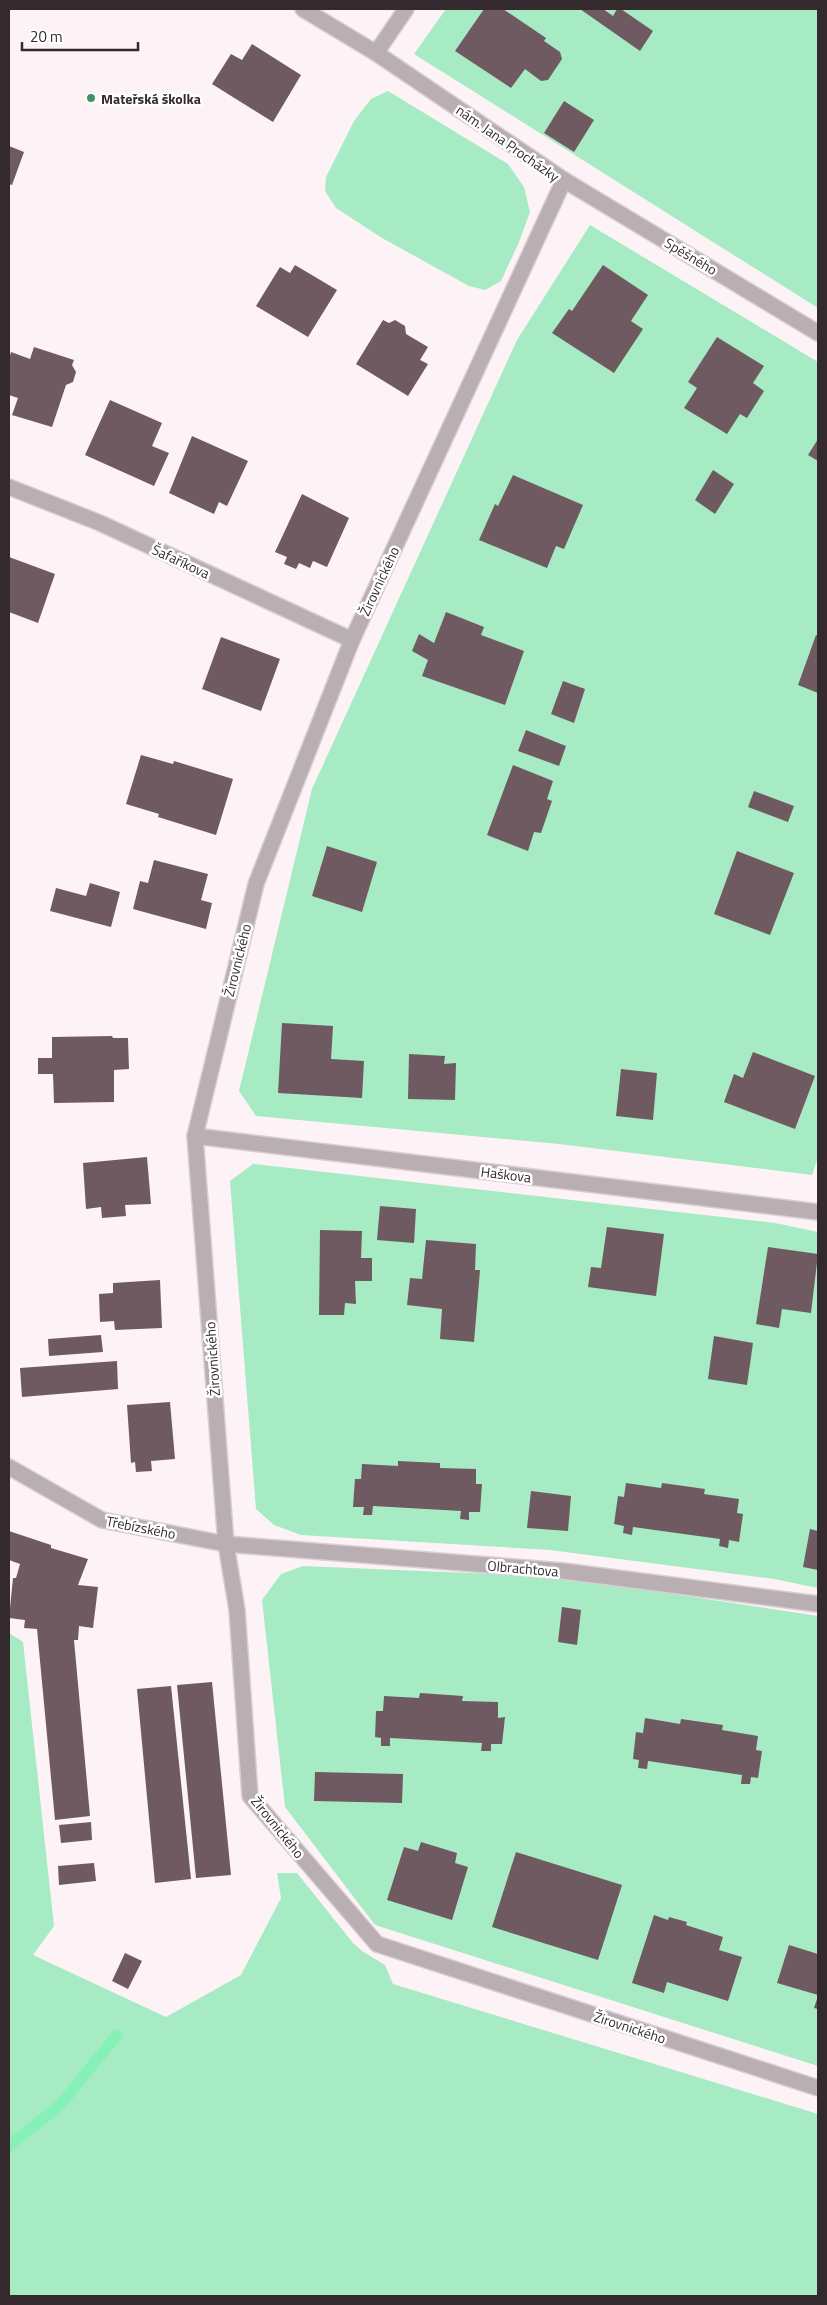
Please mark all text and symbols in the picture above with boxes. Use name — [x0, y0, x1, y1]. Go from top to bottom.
scale bar — [22, 20, 139, 52]
text: 20 m — [30, 25, 63, 48]
place label: Mateřská školka — [101, 88, 201, 109]
marker: Mateřská školka — [85, 92, 97, 104]
street label: nám. Jana Procházky — [452, 99, 564, 187]
street label: Spěšného — [661, 232, 721, 280]
street label: Šafaříkova — [149, 538, 213, 584]
street label: Žirovnického — [354, 543, 404, 619]
street label: Žirovnického — [218, 921, 256, 999]
street label: Haškova — [480, 1161, 532, 1187]
street label: Žirovnického — [199, 1321, 225, 1397]
street label: Třebízského — [105, 1510, 177, 1544]
street label: Olbrachtova — [487, 1554, 559, 1582]
street label: Žirovnického — [246, 1791, 310, 1863]
street label: Žirovnického — [591, 2006, 669, 2048]

